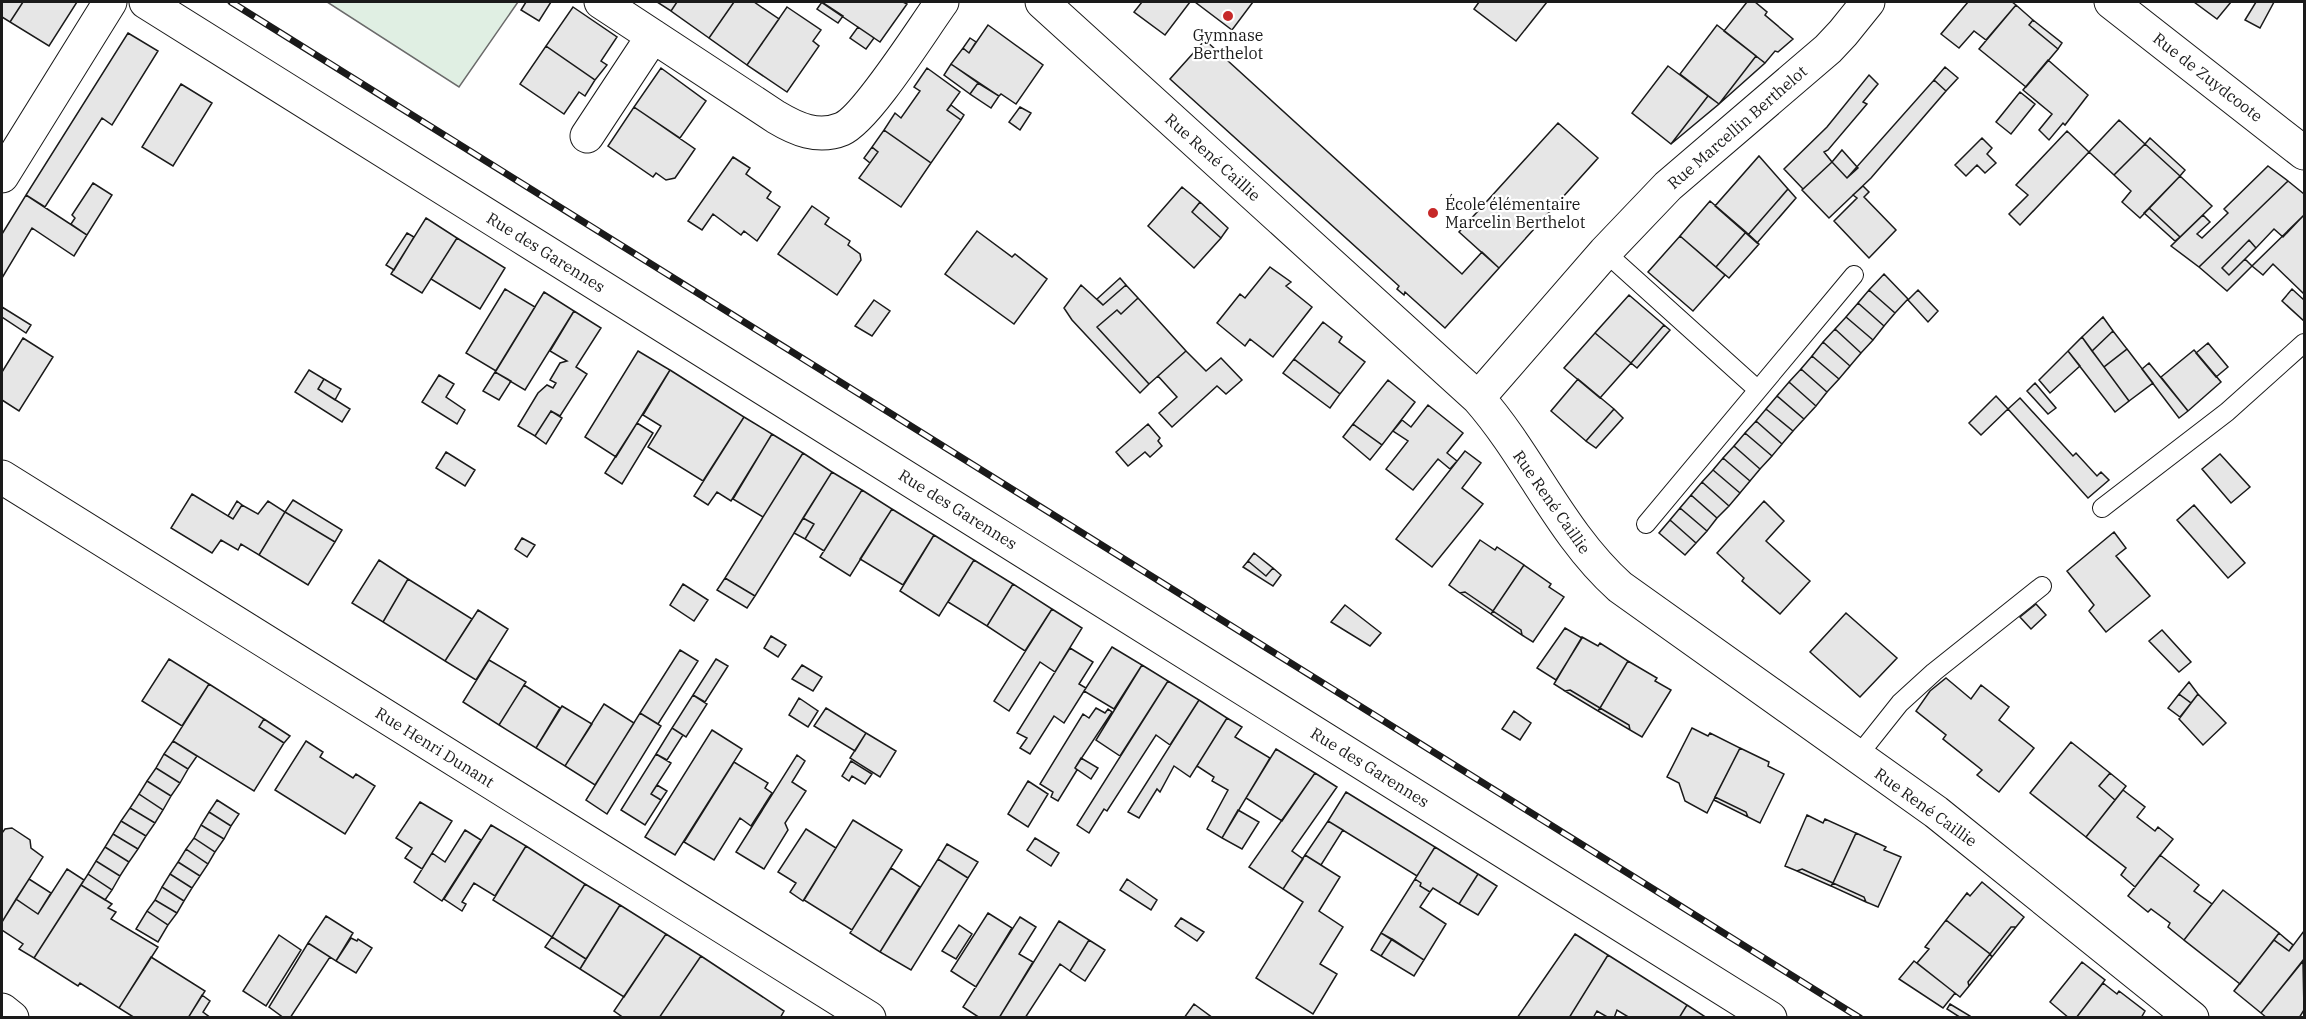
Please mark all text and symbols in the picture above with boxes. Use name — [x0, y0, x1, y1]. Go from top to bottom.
marker: Gymnase Berthelot — [1221, 9, 1235, 23]
place label: Gymnase Berthelot — [1193, 25, 1263, 63]
street label: Rue de Zuydcoote — [2149, 28, 2267, 126]
street label: Rue Marcellin Berthelot — [1663, 61, 1811, 193]
street label: Rue René Caillie — [1161, 109, 1265, 205]
place label: École élémentaire Marcelin Berthelot — [1445, 193, 1586, 232]
marker: École élémentaire Marcelin Berthelot — [1426, 206, 1440, 220]
street label: Rue des Garennes — [483, 208, 609, 296]
street label: Rue René Caillie — [1509, 446, 1595, 558]
street label: Rue des Garennes — [895, 465, 1021, 553]
street label: Rue Henri Dunant — [372, 702, 498, 792]
street label: Rue des Garennes — [1307, 723, 1433, 811]
street label: Rue René Caillie — [1871, 763, 1981, 851]

